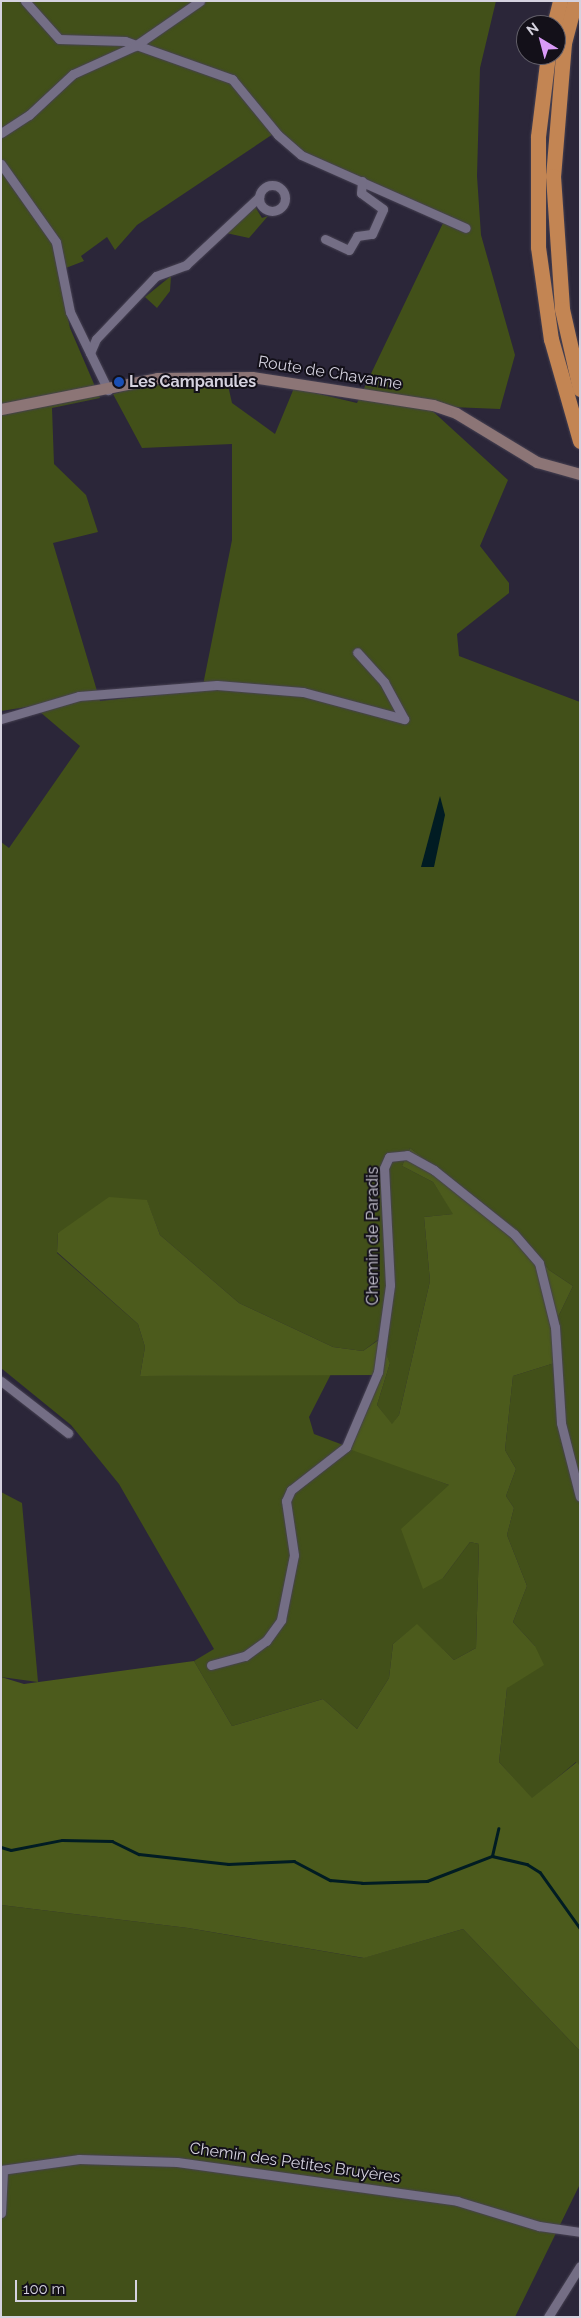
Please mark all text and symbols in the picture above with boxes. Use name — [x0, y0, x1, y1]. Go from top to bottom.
north arrow — [516, 15, 566, 65]
text: N — [523, 19, 542, 38]
street label: Route de Chavanne — [257, 352, 403, 394]
place label: Les Campanules — [129, 372, 256, 392]
marker: Les Campanules — [113, 376, 125, 388]
street label: Chemin de Paradis — [363, 1167, 383, 1305]
street label: Chemin des Petites Bruyères — [188, 2139, 402, 2187]
scale bar — [18, 2270, 140, 2302]
text: 100 m — [23, 2280, 65, 2298]

